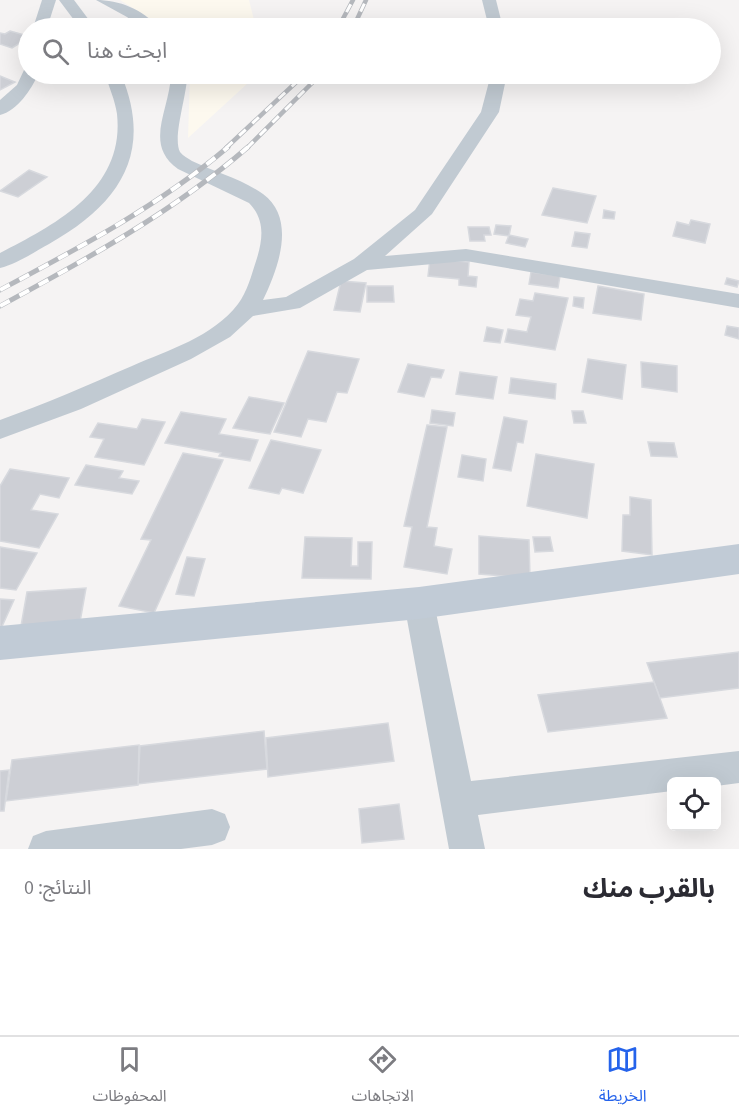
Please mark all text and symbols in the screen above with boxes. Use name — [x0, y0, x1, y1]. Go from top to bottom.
search box — [18, 18, 721, 84]
icon: search — [39, 35, 72, 68]
text: ابحث هنا — [87, 35, 167, 67]
map controls — [667, 777, 721, 831]
button: locate — [667, 777, 721, 831]
text: بالقرب منك — [583, 870, 715, 907]
text: النتائج: 0 — [24, 874, 91, 902]
tab: المحفوظات — [92, 1043, 167, 1113]
tab: الاتجاهات — [351, 1043, 414, 1113]
tab: الخريطة — [599, 1043, 647, 1113]

